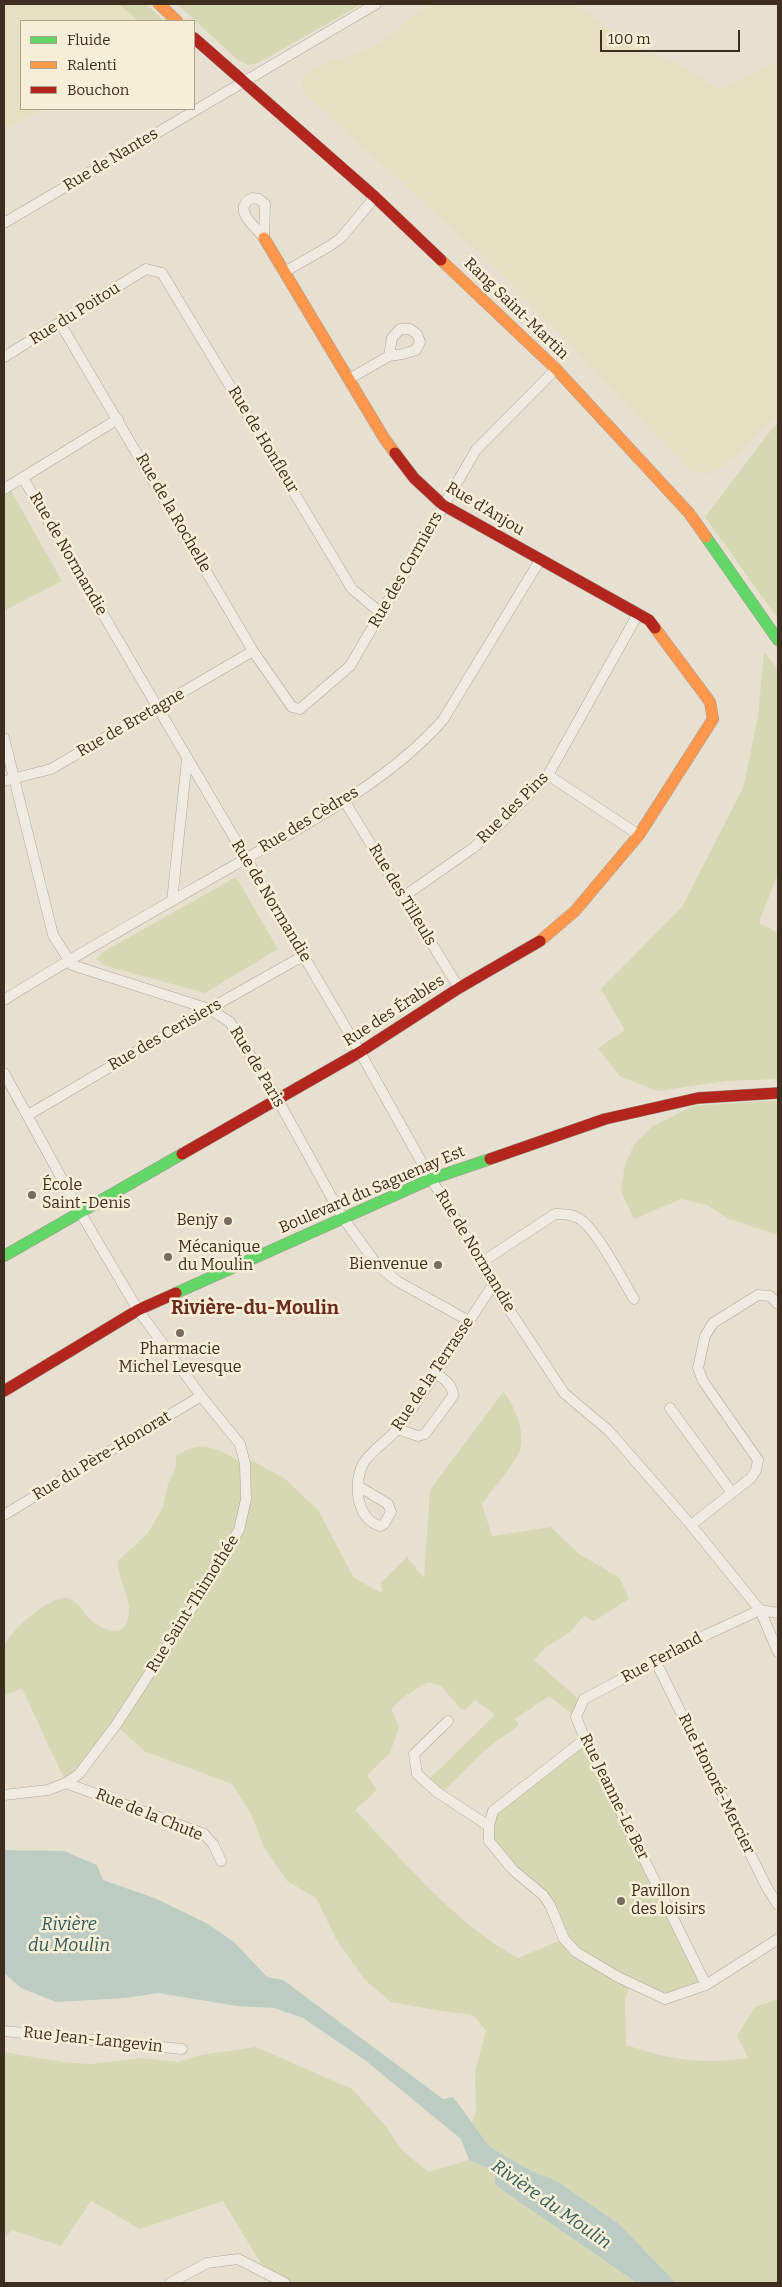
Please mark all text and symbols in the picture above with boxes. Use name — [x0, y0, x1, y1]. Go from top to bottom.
legend — [20, 20, 195, 110]
scale bar — [602, 20, 742, 52]
text: 100 m — [608, 30, 651, 48]
text: Fluide — [67, 31, 110, 49]
text: Ralenti — [67, 56, 117, 74]
text: Bouchon — [67, 81, 129, 99]
street label: Rue de Nantes — [60, 124, 162, 196]
street label: Rang Saint-Martin — [460, 254, 572, 364]
street label: Rue du Poitou — [26, 279, 124, 349]
street label: Rue de Honfleur — [224, 383, 302, 497]
street label: Rue de la Rochelle — [131, 450, 215, 576]
street label: Rue d'Anjou — [442, 478, 528, 540]
street label: Rue de Normandie — [25, 489, 111, 619]
street label: Rue des Cormiers — [365, 509, 447, 631]
street label: Rue de Bretagne — [74, 684, 188, 762]
street label: Rue des Pins — [473, 768, 553, 848]
street label: Rue des Cèdres — [256, 783, 362, 857]
street label: Rue de Normandie — [227, 836, 315, 966]
street label: Rue des Tilleuls — [364, 841, 440, 949]
street label: Rue des Érables — [340, 971, 448, 1051]
street label: Rue des Cerisiers — [105, 995, 225, 1075]
street label: Rue de Paris — [225, 1023, 289, 1111]
street label: Boulevard du Saguenay Est — [276, 1142, 468, 1238]
place label: École Saint-Denis — [42, 1176, 131, 1214]
street label: Rue de Normandie — [431, 1186, 519, 1316]
marker: École Saint-Denis — [26, 1189, 38, 1201]
place label: Benjy — [176, 1211, 218, 1231]
marker: Benjy — [222, 1215, 234, 1227]
place label: Mécanique du Moulin — [178, 1238, 260, 1276]
marker: Mécanique du Moulin — [162, 1251, 174, 1263]
place label: Bienvenue — [349, 1255, 428, 1275]
marker: Bienvenue — [432, 1259, 444, 1271]
district label: Rivière-du-Moulin — [171, 1298, 339, 1320]
street label: Rue de la Terrasse — [388, 1313, 478, 1435]
marker: Pharmacie Michel Levesque — [174, 1327, 186, 1339]
place label: Pharmacie Michel Levesque — [119, 1340, 241, 1378]
street label: Rue du Père-Honorat — [29, 1407, 175, 1505]
street label: Rue Saint-Thimothée — [143, 1532, 243, 1676]
street label: Rue Ferland — [618, 1629, 706, 1687]
street label: Rue Honoré-Mercier — [674, 1711, 758, 1857]
street label: Rue Jeanne-Le Ber — [575, 1731, 653, 1863]
street label: Rue de la Chute — [93, 1785, 205, 1845]
place label: Pavillon des loisirs — [631, 1882, 706, 1920]
marker: Pavillon des loisirs — [615, 1895, 627, 1907]
water label: Rivière du Moulin — [28, 1914, 110, 1956]
street label: Rue Jean-Langevin — [22, 2023, 164, 2057]
water label: Rivière du Moulin — [487, 2156, 615, 2254]

